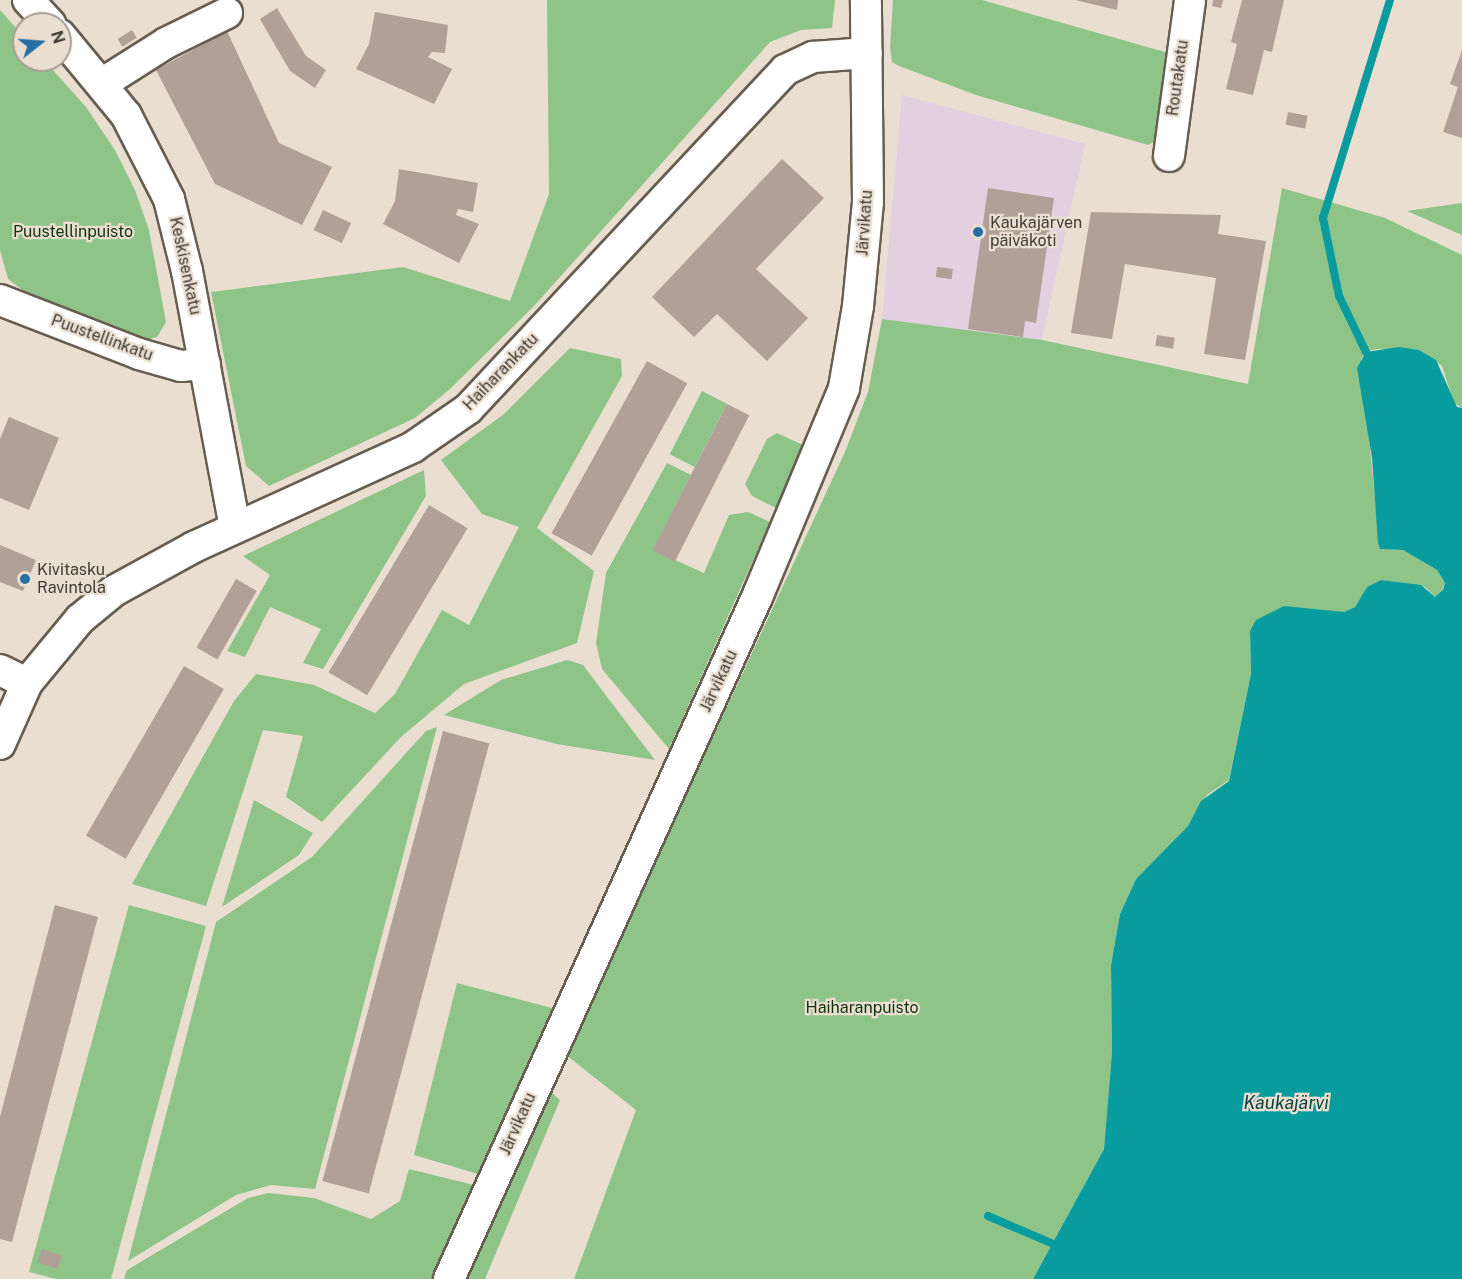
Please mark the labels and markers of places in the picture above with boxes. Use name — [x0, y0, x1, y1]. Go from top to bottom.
place label: Kaukajärven päiväkoti — [990, 213, 1082, 251]
marker: Kaukajärven päiväkoti — [971, 225, 985, 239]
place label: Kivitasku Ravintola — [37, 560, 106, 598]
marker: Kivitasku Ravintola — [18, 572, 32, 586]

